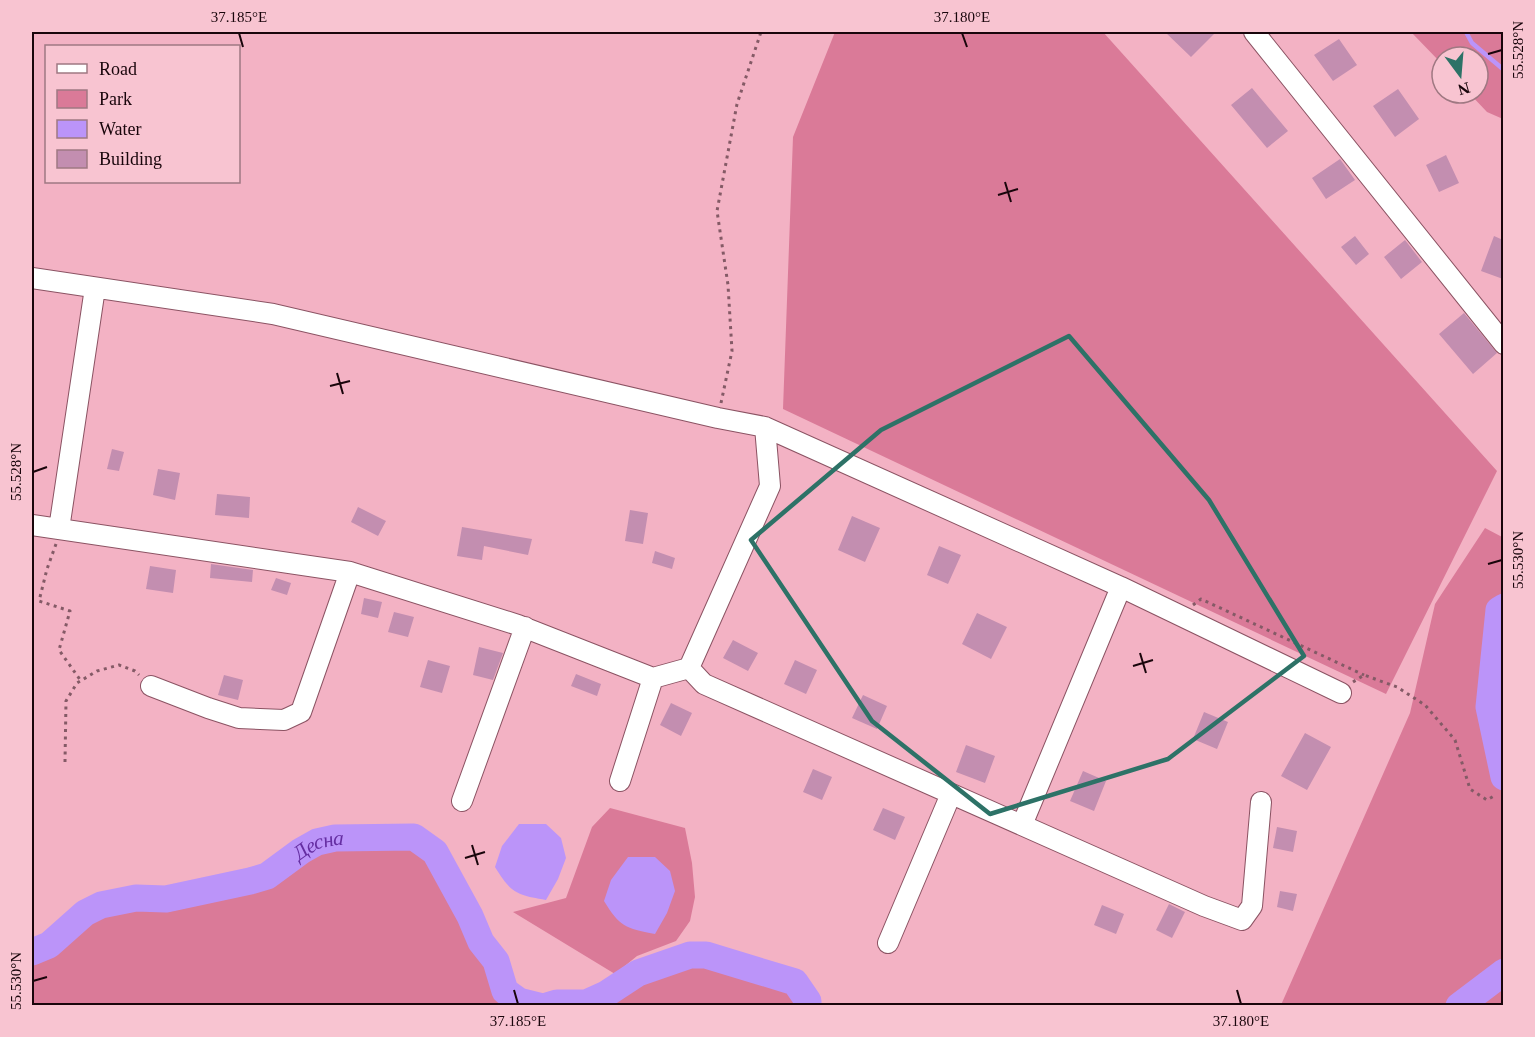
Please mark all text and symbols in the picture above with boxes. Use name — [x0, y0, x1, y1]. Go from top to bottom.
text: 37.185°E — [211, 9, 267, 25]
text: 37.180°E — [934, 9, 990, 25]
text: 55.528°N — [1510, 21, 1526, 79]
legend — [45, 45, 240, 183]
north arrow — [1430, 45, 1490, 105]
text: Road — [99, 59, 137, 79]
text: N — [1456, 79, 1472, 99]
text: Park — [99, 89, 132, 109]
text: Water — [99, 119, 142, 139]
text: Building — [99, 149, 162, 169]
text: 55.528°N — [8, 443, 24, 501]
text: 55.530°N — [1510, 531, 1526, 589]
water label: Десна — [286, 826, 344, 866]
text: 55.530°N — [8, 952, 24, 1010]
text: 37.185°E — [490, 1013, 546, 1029]
text: 37.180°E — [1213, 1013, 1269, 1029]

